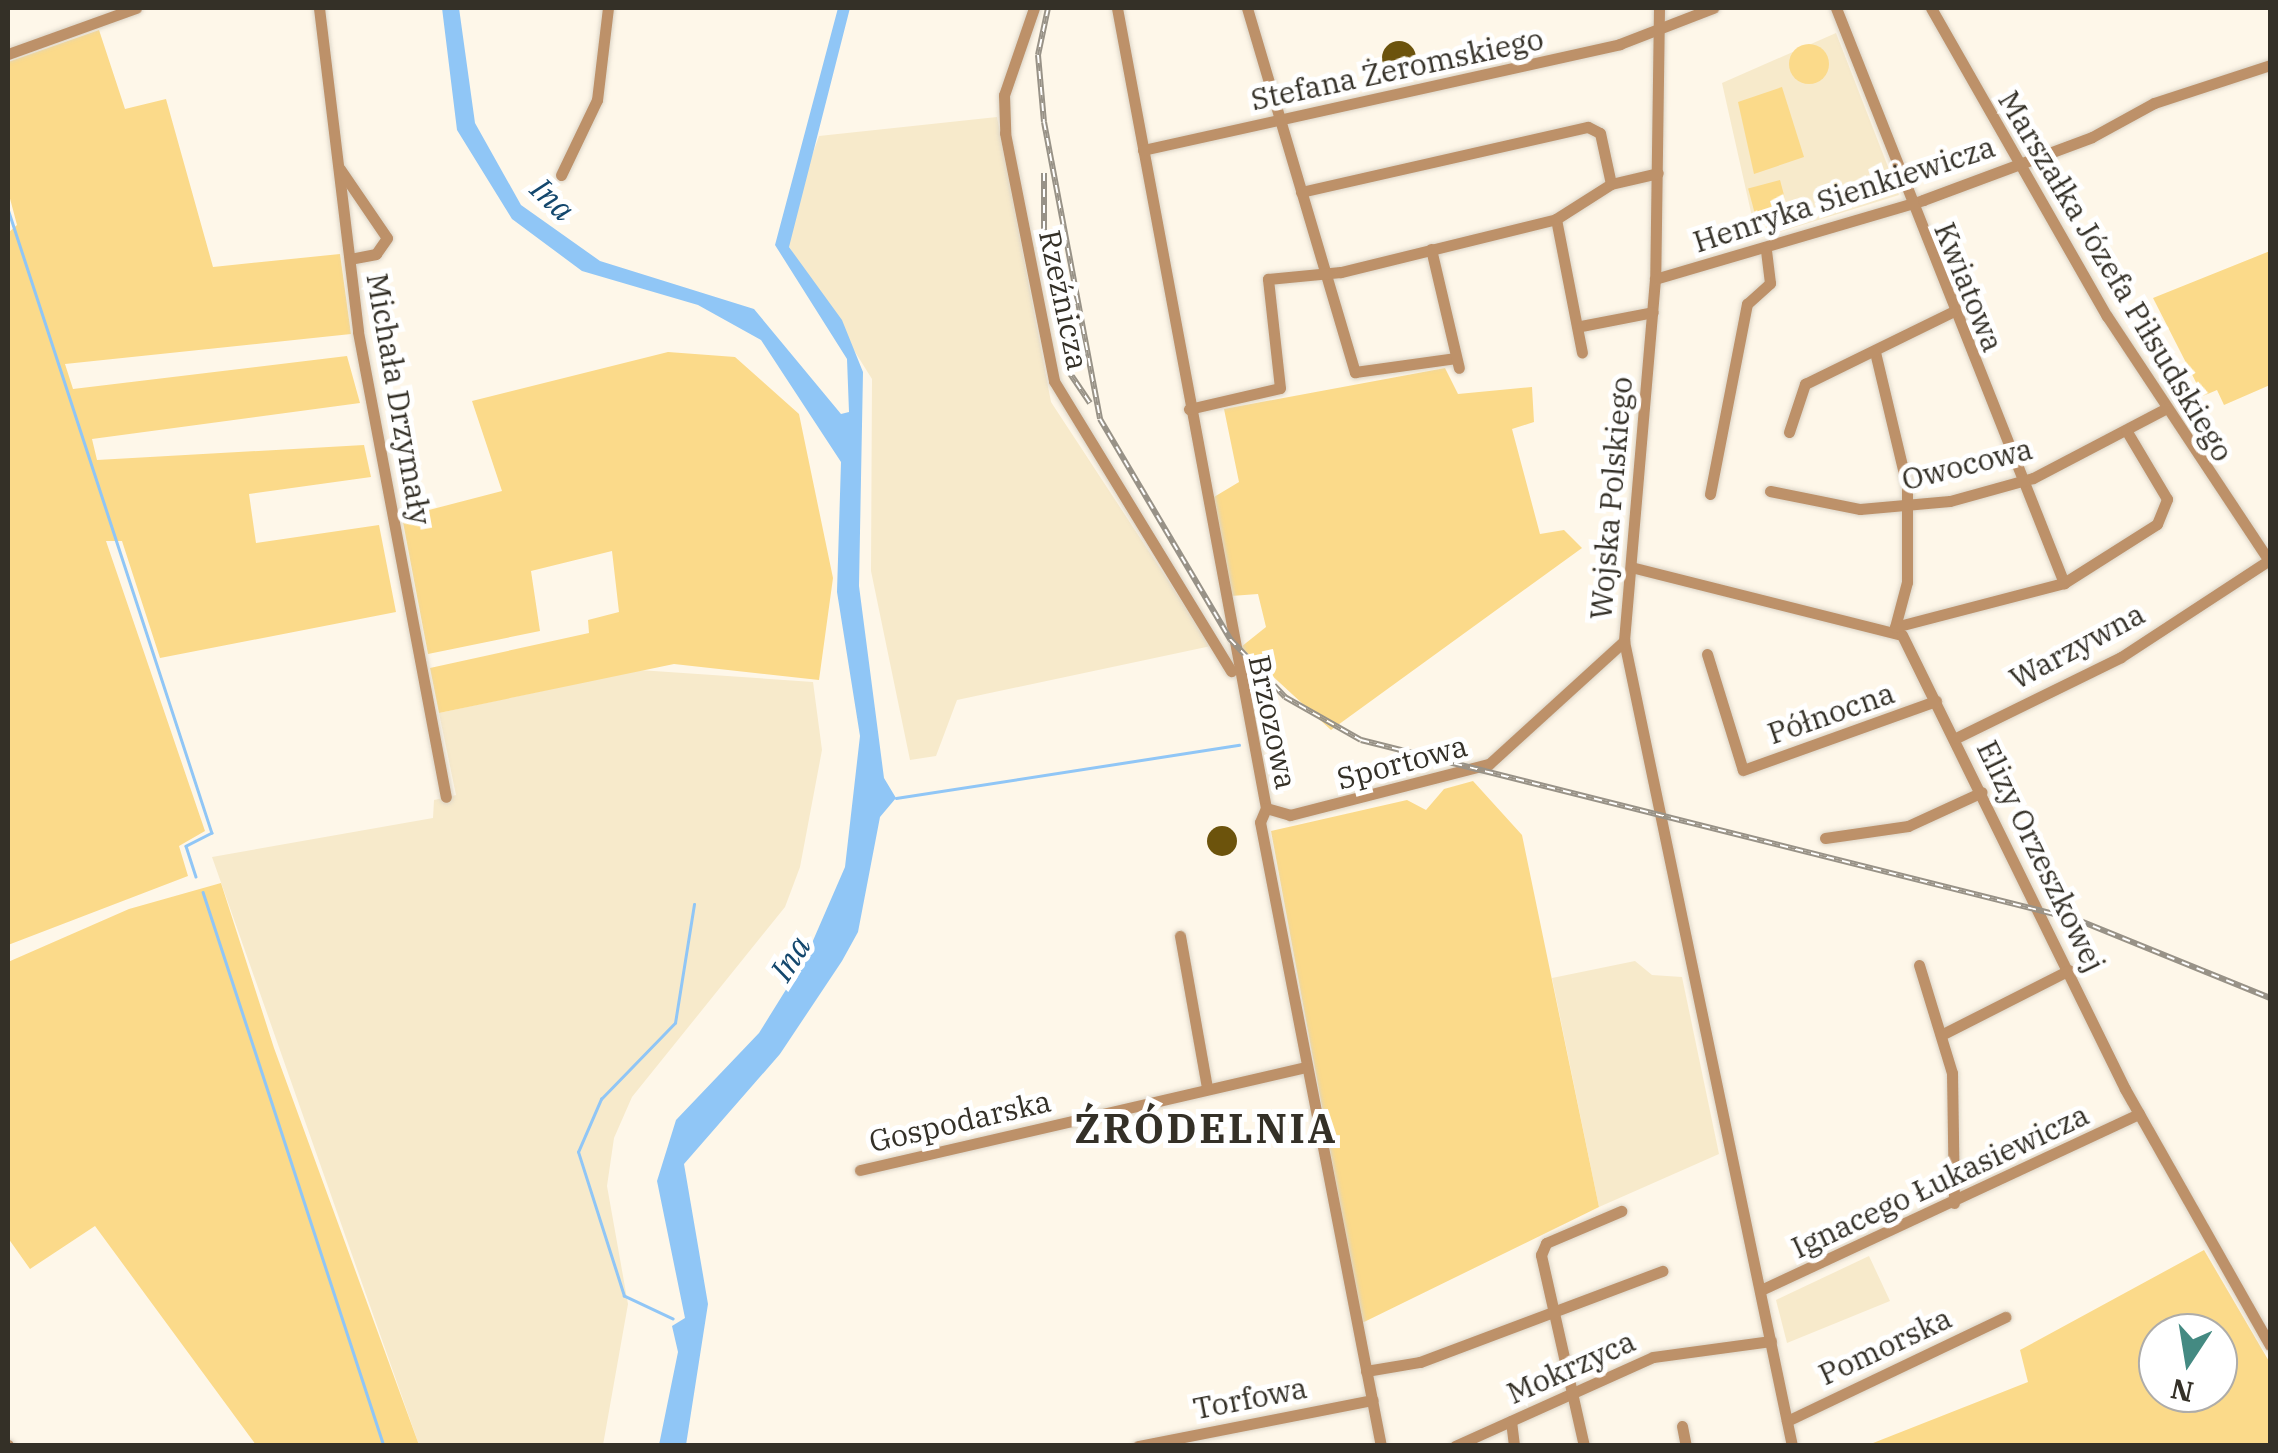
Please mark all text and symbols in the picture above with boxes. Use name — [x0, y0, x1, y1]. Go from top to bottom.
street label: Stefana Żeromskiego — [1247, 20, 1547, 118]
street label: Marszałka Józefa Piłsudskiego — [1991, 84, 2241, 468]
street label: Henryka Sienkiewicza — [1689, 128, 1999, 260]
water label: Ina — [523, 169, 583, 229]
street label: Kwiatowa — [1927, 217, 2011, 357]
street label: Rzeźnicza — [1032, 227, 1096, 373]
street label: Michała Drzymały — [359, 270, 439, 528]
street label: Wojska Polskiego — [1582, 375, 1640, 621]
street label: Owocowa — [1898, 430, 2036, 498]
street label: Warzywna — [2003, 595, 2151, 697]
street label: Brzozowa — [1241, 652, 1305, 792]
street label: Północna — [1763, 675, 1899, 751]
street label: Sportowa — [1333, 727, 1471, 797]
street label: Elizy Orzeszkowej — [1969, 734, 2113, 978]
water label: Ina — [762, 928, 818, 988]
street label: Gospodarska — [866, 1083, 1054, 1159]
street label: Ignacego Łukasiewicza — [1786, 1096, 2094, 1266]
district label: ŹRÓDELNIA — [1074, 1104, 1338, 1152]
street label: Pomorska — [1813, 1300, 1957, 1392]
north arrow — [2138, 1313, 2238, 1413]
street label: Mokrzyca — [1501, 1323, 1641, 1411]
street label: Torfowa — [1190, 1369, 1310, 1427]
text: N — [2167, 1370, 2197, 1411]

